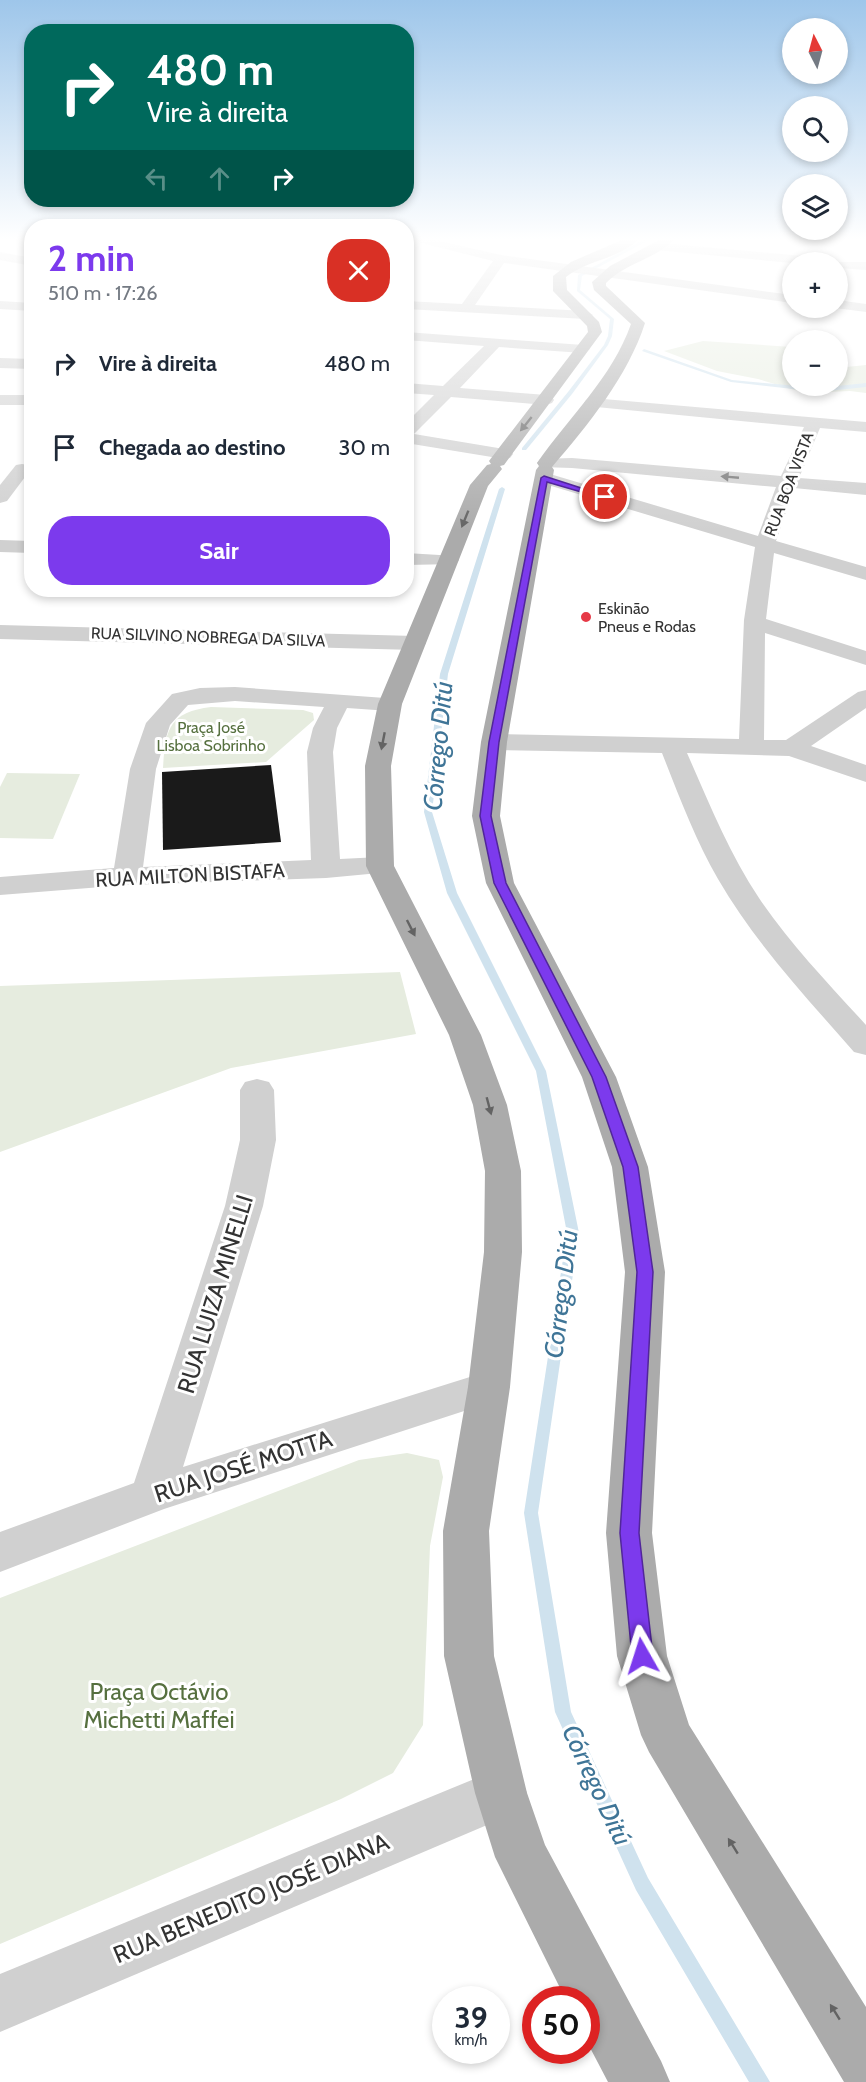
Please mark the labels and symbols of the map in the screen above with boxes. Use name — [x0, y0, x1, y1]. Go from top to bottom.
north arrow — [782, 18, 848, 84]
one-way arrow — [520, 416, 533, 432]
street label: RUA BOA VISTA — [760, 429, 818, 539]
pin — [579, 471, 630, 522]
one-way arrow — [720, 472, 739, 482]
one-way arrow — [460, 510, 469, 528]
place label: Eskinão Pneus e Rodas — [598, 599, 696, 636]
marker: Eskinão Pneus e Rodas — [579, 610, 593, 624]
street label: RUA SILVINO NOBREGA DA SILVA — [90, 623, 326, 651]
water label: Córrego Ditú — [416, 680, 460, 812]
park label: Praça José Lisboa Sobrinho — [157, 718, 266, 755]
one-way arrow — [378, 731, 387, 750]
street label: RUA MILTON BISTAFA — [95, 858, 286, 892]
one-way arrow — [406, 919, 415, 936]
one-way arrow — [485, 1097, 494, 1115]
street label: RUA LUIZA MINELLI — [171, 1191, 259, 1397]
water label: Córrego Ditú — [537, 1228, 585, 1360]
street label: RUA JOSÉ MOTTA — [150, 1424, 336, 1508]
position arrow — [610, 1624, 674, 1688]
park label: Praça Octávio Michetti Maffei — [84, 1677, 234, 1734]
water label: Córrego Ditú — [555, 1720, 639, 1851]
street label: RUA BENEDITO JOSÉ DIANA — [109, 1827, 393, 1969]
one-way arrow — [727, 1838, 738, 1854]
speed limit sign: 50 — [522, 1986, 600, 2064]
one-way arrow — [830, 2004, 841, 2020]

